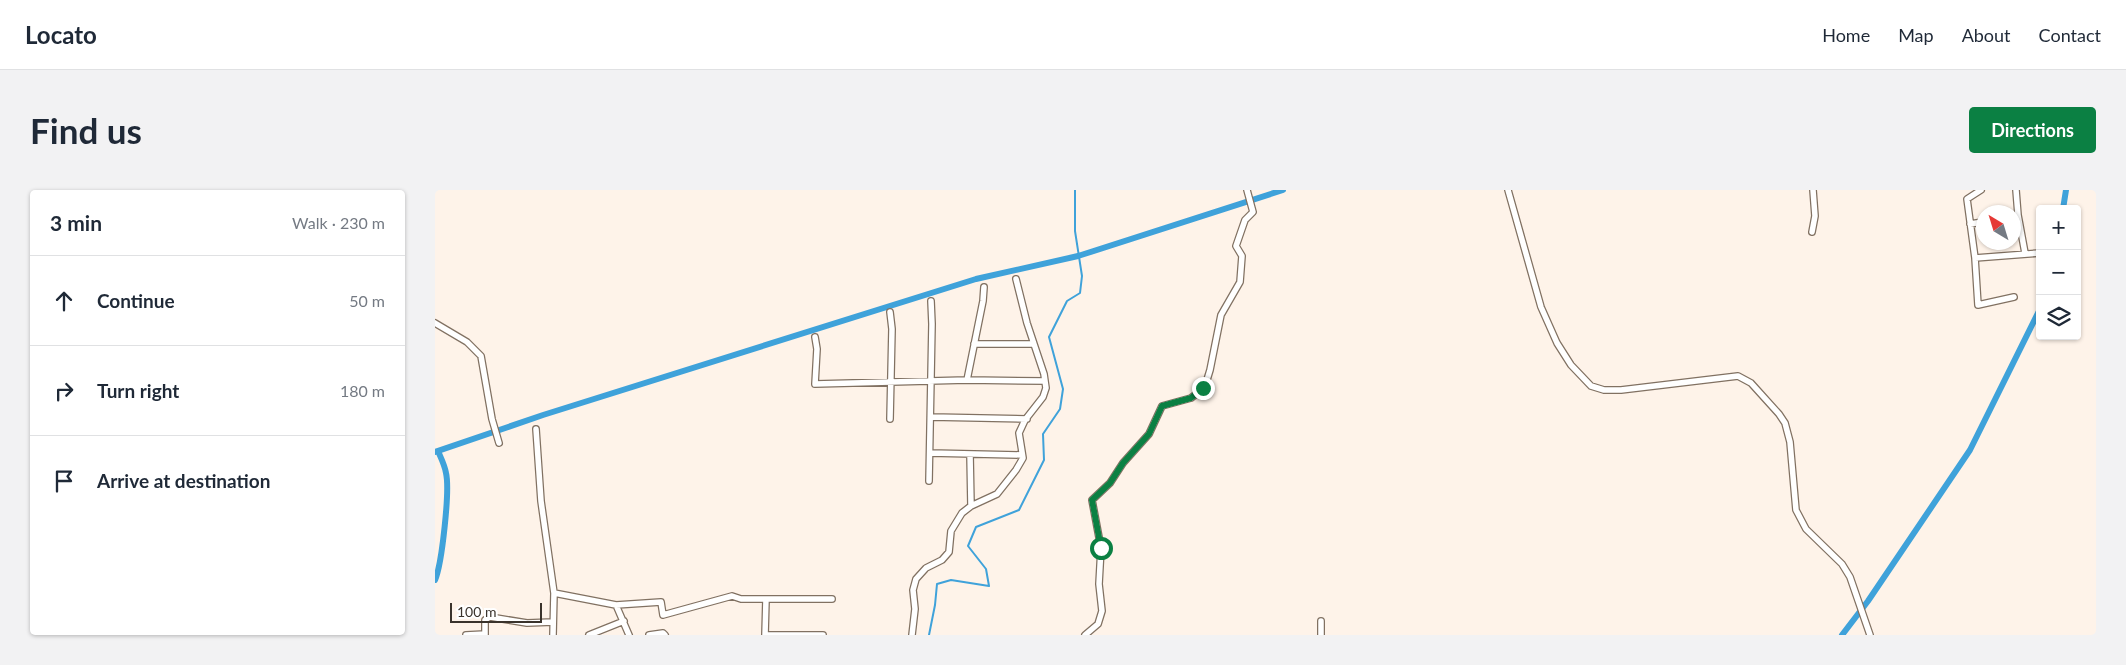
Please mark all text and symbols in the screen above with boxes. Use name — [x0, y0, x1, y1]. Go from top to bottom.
text: Locato — [25, 20, 97, 49]
text: Home — [1822, 24, 1870, 46]
text: Map — [1898, 24, 1934, 46]
text: About — [1962, 24, 2011, 46]
text: Contact — [2039, 24, 2101, 46]
button: Directions — [1969, 107, 2096, 153]
text: Find us — [30, 109, 142, 151]
north arrow — [1976, 205, 2021, 250]
map controls — [2036, 205, 2081, 340]
button: + — [2036, 205, 2081, 250]
text: 3 min — [50, 210, 102, 235]
text: Walk · 230 m — [292, 213, 385, 232]
button: − — [2036, 250, 2081, 295]
icon: ahead — [50, 287, 78, 315]
text: Continue — [97, 289, 175, 312]
text: 50 m — [349, 291, 385, 310]
button: layers — [2036, 295, 2081, 340]
icon: right — [50, 377, 78, 405]
route end — [1192, 377, 1215, 400]
text: Turn right — [97, 379, 179, 402]
text: 180 m — [340, 381, 385, 400]
icon: arrive — [50, 467, 78, 495]
text: Arrive at destination — [97, 469, 270, 492]
route start — [1090, 537, 1113, 560]
scale bar — [450, 600, 543, 623]
text: 100 m — [457, 603, 496, 620]

